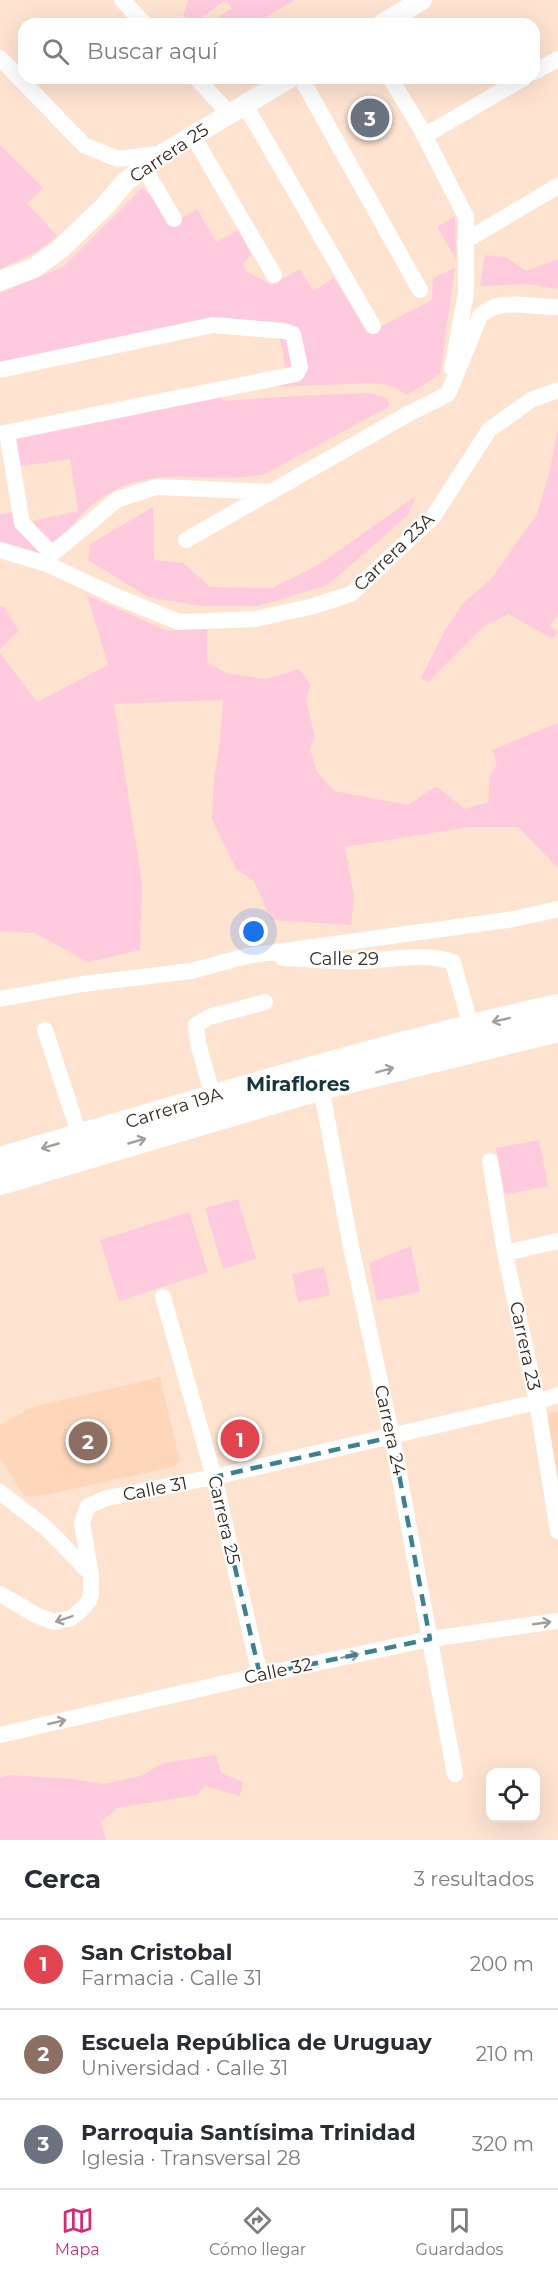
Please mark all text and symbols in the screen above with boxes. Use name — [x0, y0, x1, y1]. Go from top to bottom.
search box — [18, 18, 540, 84]
icon: search — [39, 35, 72, 68]
text: Buscar aquí — [87, 38, 218, 65]
pin: 3 — [350, 96, 389, 140]
street label: Carrera 25 — [125, 119, 213, 187]
street label: Carrera 23A — [349, 508, 439, 596]
your location — [239, 917, 268, 946]
street label: Calle 29 — [309, 948, 379, 970]
one-way arrow — [492, 1015, 511, 1026]
one-way arrow — [375, 1064, 394, 1076]
district label: Miraflores — [246, 1072, 350, 1096]
street label: Carrera 19A — [123, 1083, 225, 1133]
one-way arrow — [127, 1135, 146, 1146]
one-way arrow — [41, 1140, 60, 1152]
street label: Carrera 23 — [505, 1300, 545, 1392]
street label: Carrera 24 — [370, 1383, 410, 1477]
pin: 1 — [220, 1416, 260, 1462]
pin: 2 — [68, 1418, 107, 1464]
street label: Calle 31 — [121, 1472, 189, 1506]
street label: Carrera 25 — [203, 1473, 245, 1567]
one-way arrow — [55, 1614, 74, 1625]
one-way arrow — [531, 1618, 551, 1629]
one-way arrow — [339, 1650, 359, 1661]
street label: Calle 32 — [242, 1653, 314, 1689]
one-way arrow — [47, 1716, 66, 1727]
map controls — [486, 1768, 540, 1822]
button: locate — [486, 1768, 540, 1822]
text: Cerca — [24, 1863, 101, 1895]
text: 3 resultados — [414, 1867, 534, 1891]
text: San Cristobal — [81, 1939, 232, 1966]
text: 1 — [40, 1952, 47, 1976]
text: 200 m — [470, 1952, 534, 1976]
text: Farmacia · Calle 31 — [81, 1966, 262, 1990]
text: Escuela República de Uruguay — [81, 2029, 432, 2056]
text: 2 — [38, 2042, 49, 2066]
text: 210 m — [476, 2042, 534, 2066]
text: Universidad · Calle 31 — [81, 2056, 288, 2080]
text: Parroquia Santísima Trinidad — [81, 2119, 416, 2146]
text: 3 — [38, 2132, 49, 2156]
text: 320 m — [472, 2132, 534, 2156]
text: Iglesia · Transversal 28 — [81, 2146, 301, 2170]
tab: Mapa — [55, 2204, 100, 2259]
tab: Cómo llegar — [209, 2204, 306, 2259]
tab: Guardados — [416, 2204, 503, 2259]

